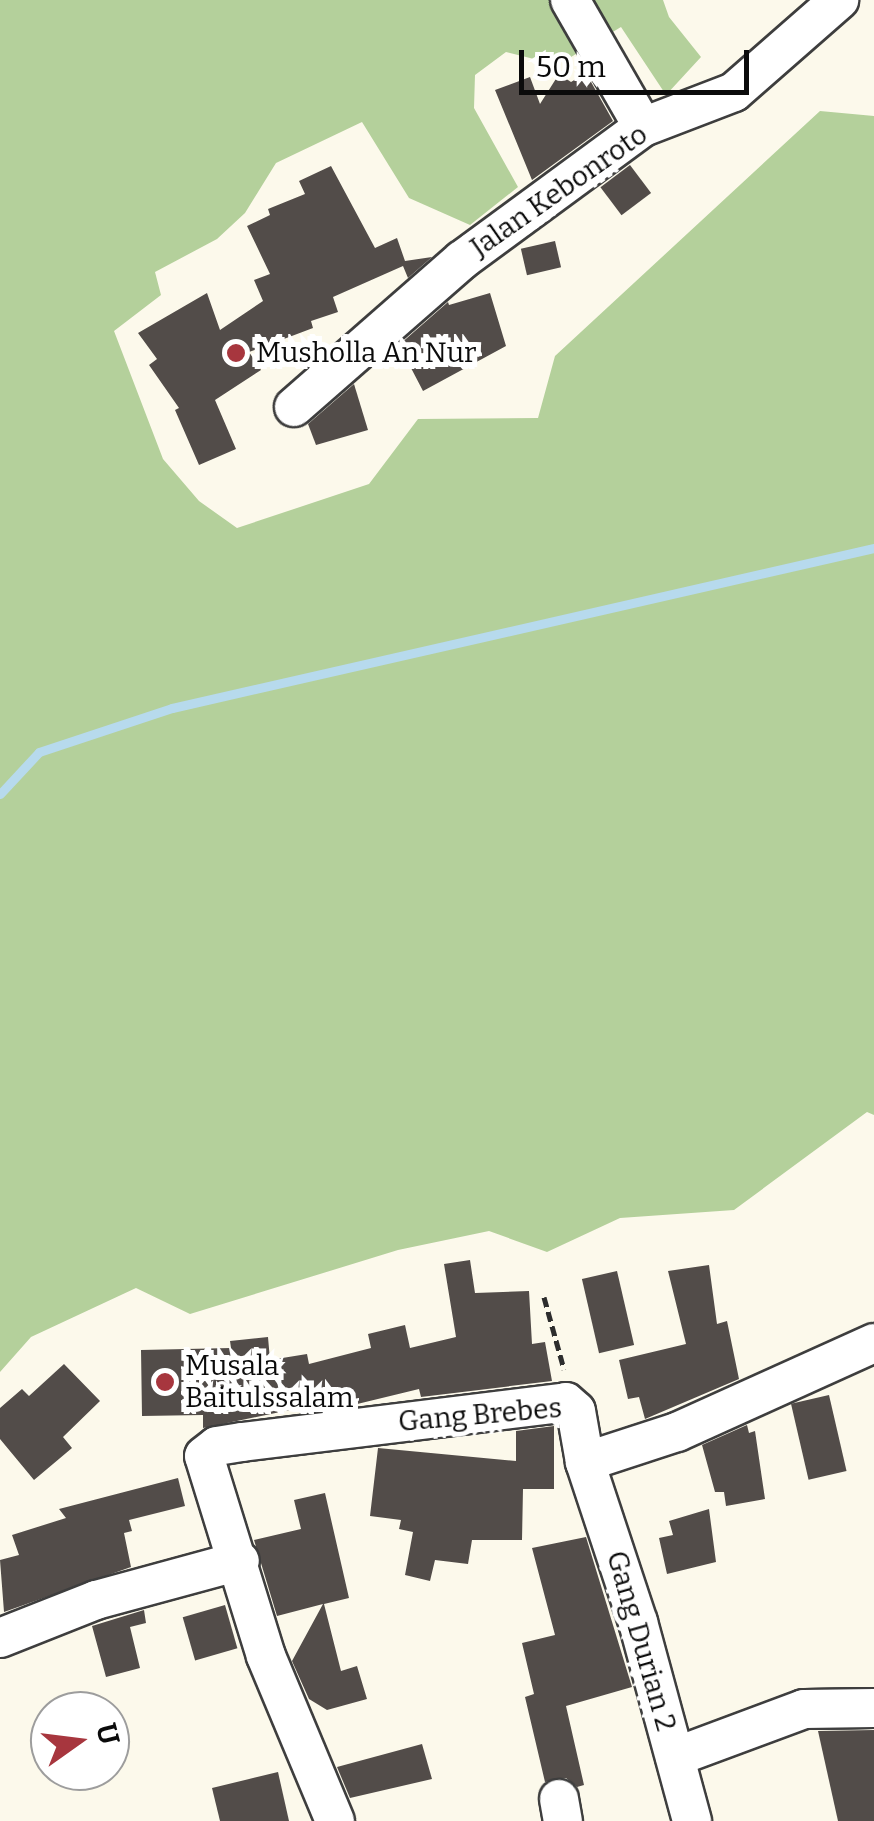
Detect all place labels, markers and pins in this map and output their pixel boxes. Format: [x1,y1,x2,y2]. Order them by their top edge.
place label: Musholla An Nur [256,336,476,370]
marker: Musholla An Nur [225,342,247,364]
place label: Musala Baitulssalam [185,1349,353,1415]
marker: Musala Baitulssalam [154,1371,176,1393]

